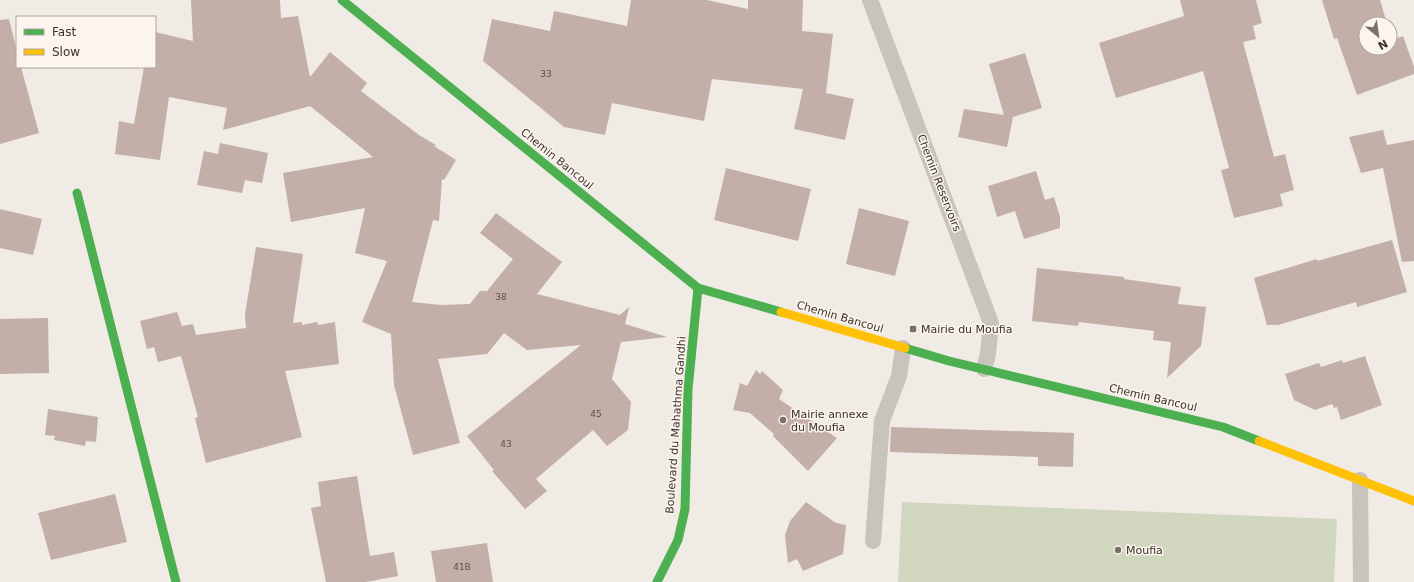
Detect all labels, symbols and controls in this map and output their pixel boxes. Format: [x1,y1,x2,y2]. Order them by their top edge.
legend [16,16,156,68]
north arrow [1358,16,1398,56]
text: Fast [52,25,76,39]
text: N [1375,36,1390,52]
text: Slow [52,45,80,59]
house number: 33 [540,69,552,79]
street label: Chemin Bancoul [518,126,596,192]
street label: Chemin Reservoirs [914,133,964,234]
house number: 38 [495,292,507,302]
street label: Chemin Bancoul [795,298,885,336]
place label: Mairie du Moufia [921,323,1012,336]
marker: Mairie du Moufia [908,324,918,334]
street label: Boulevard du Mahathma Gandhi [663,336,689,514]
street label: Chemin Bancoul [1108,382,1198,414]
place label: Mairie annexe du Moufia [791,408,869,434]
house number: 45 [590,409,602,419]
marker: Mairie annexe du Moufia [778,415,788,425]
house number: 43 [500,439,512,449]
place label: Moufia [1126,544,1163,557]
marker: Moufia [1113,545,1123,555]
house number: 41B [453,562,471,572]

